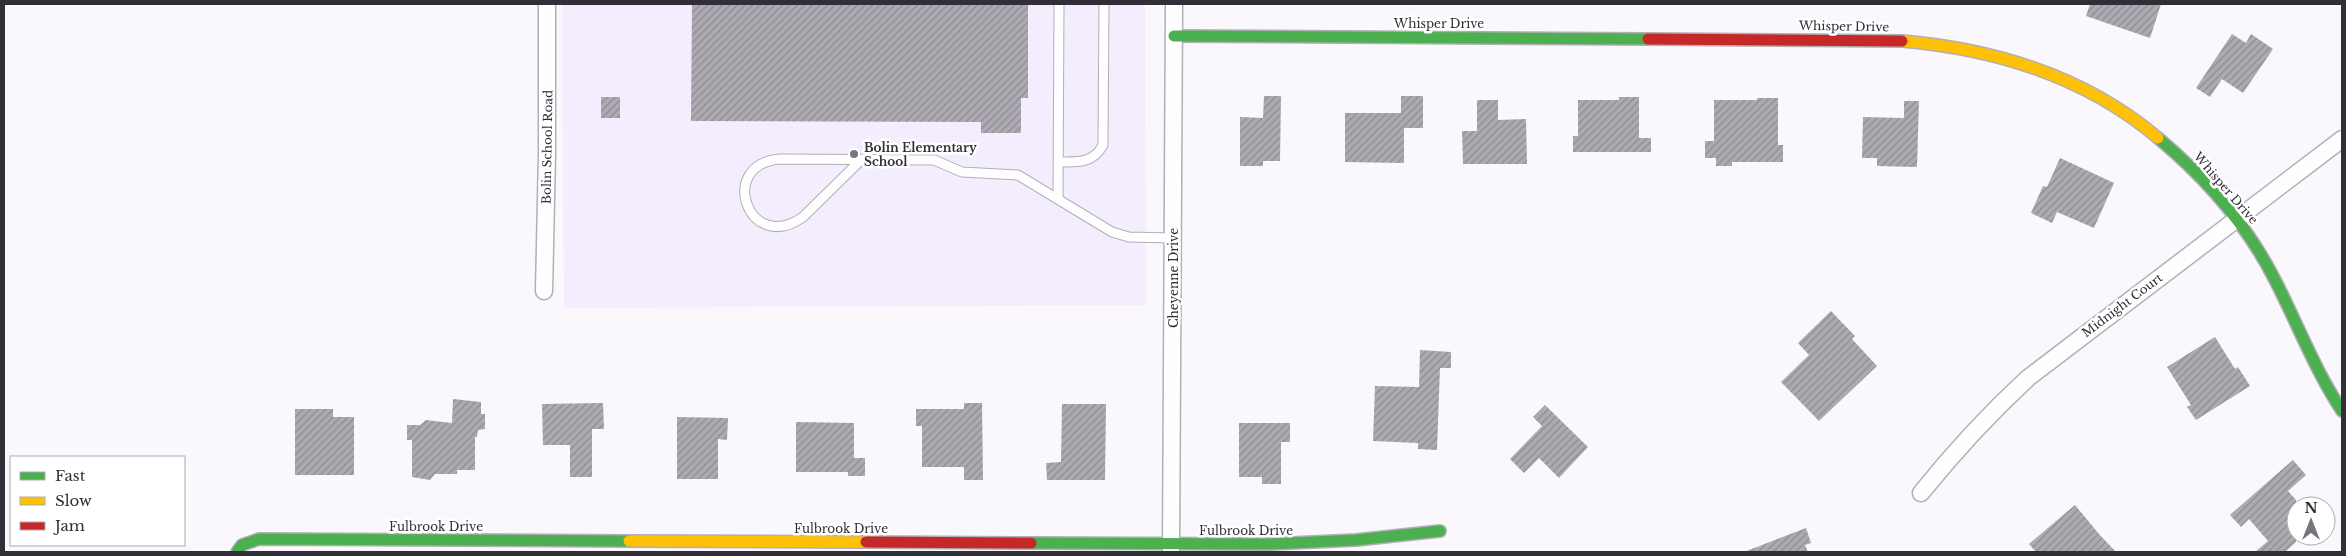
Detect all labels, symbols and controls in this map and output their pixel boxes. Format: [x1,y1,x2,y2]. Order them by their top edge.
street label: Whisper Drive [1393,16,1484,31]
street label: Whisper Drive [1798,18,1889,34]
street label: Bolin School Road [539,90,555,204]
place label: Bolin Elementary School [864,140,977,169]
marker: Bolin Elementary School [848,148,860,160]
street label: Whisper Drive [2190,148,2261,227]
street label: Cheyenne Drive [1166,228,1181,328]
street label: Midnight Court [2079,270,2166,340]
legend [10,456,185,546]
text: Fast [55,466,86,485]
text: Slow [55,491,92,510]
north arrow [2286,496,2336,546]
text: N [2304,499,2318,517]
text: Jam [53,516,85,535]
street label: Fulbrook Drive [389,519,483,534]
street label: Fulbrook Drive [794,521,888,536]
street label: Fulbrook Drive [1199,523,1293,538]

